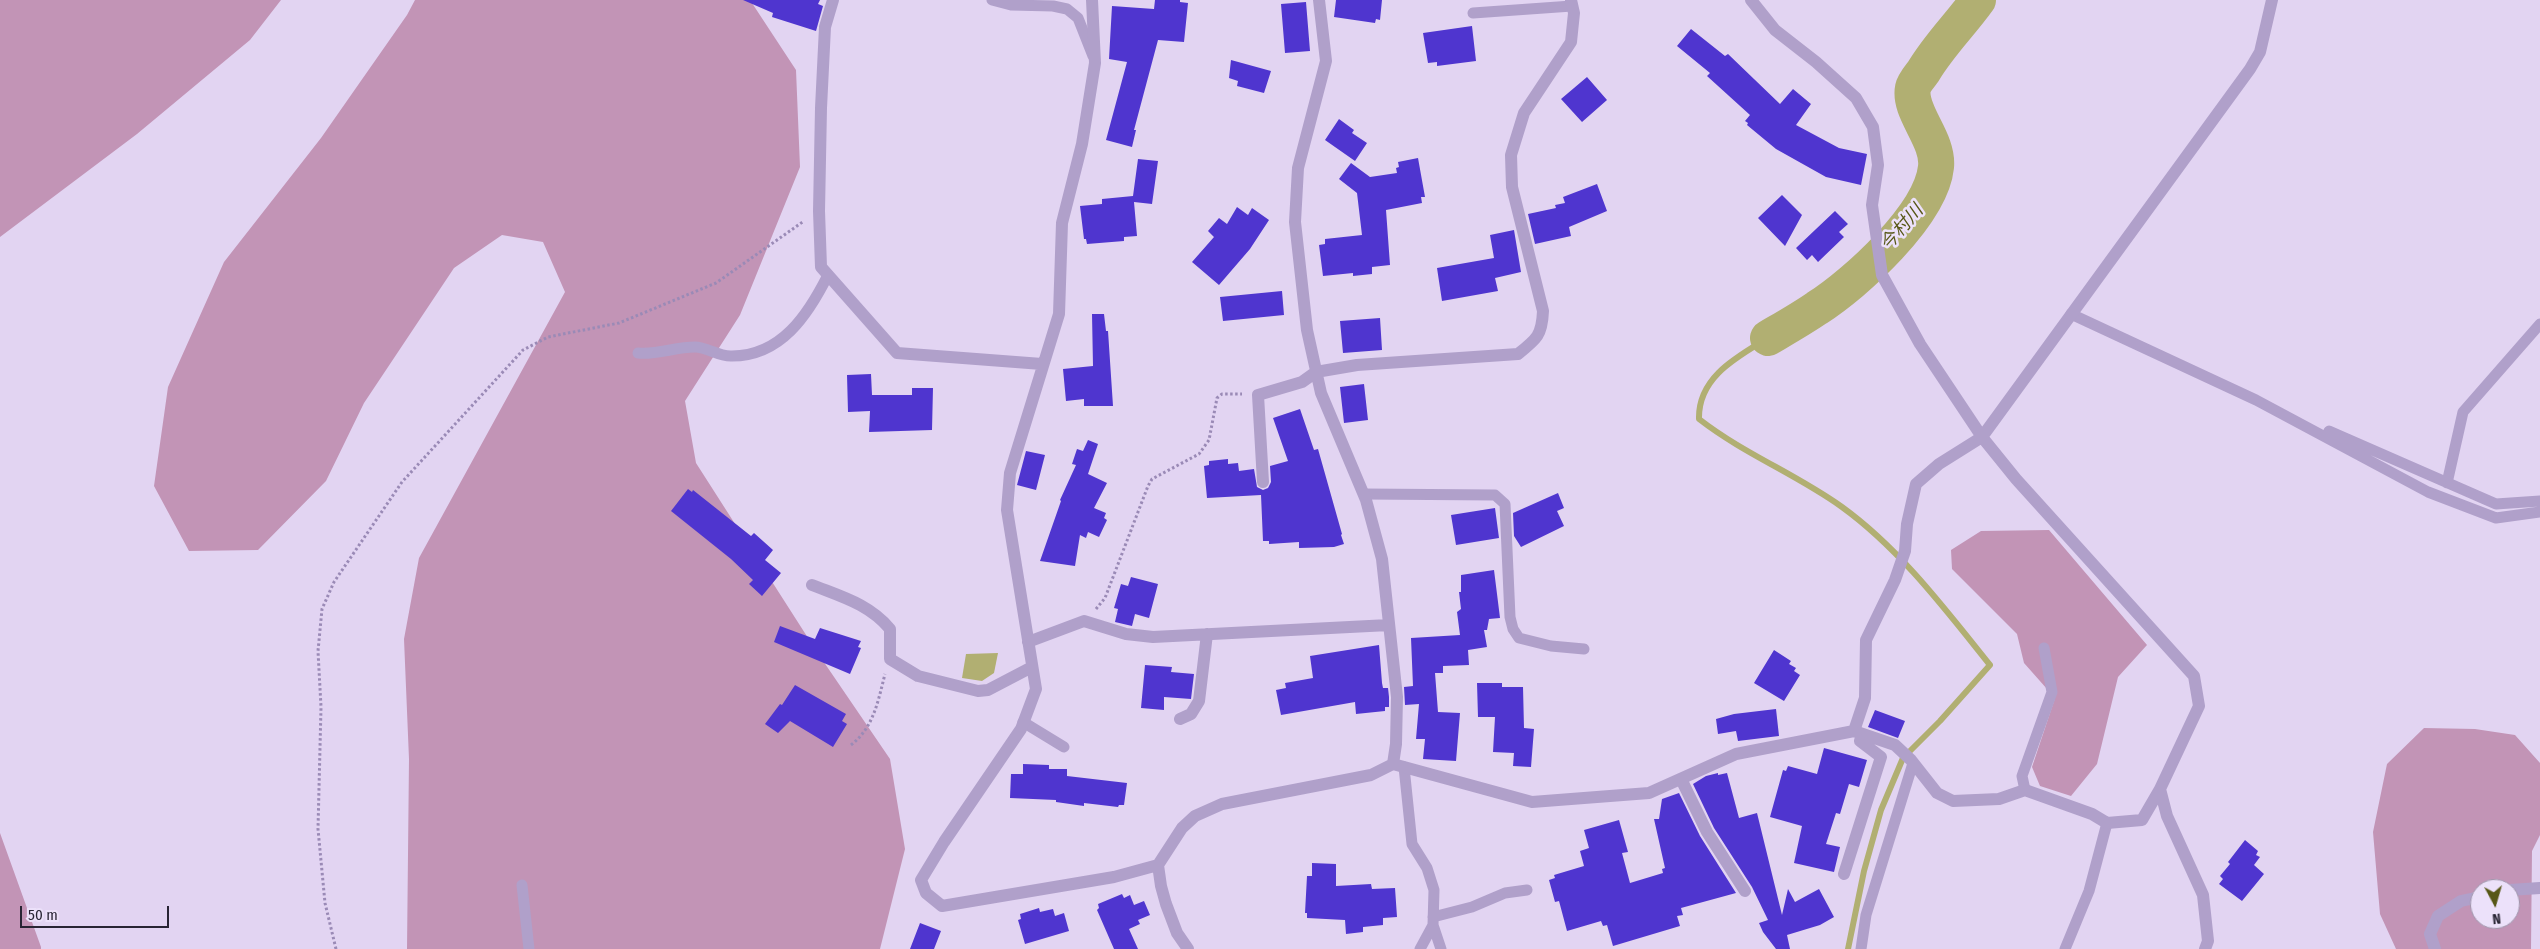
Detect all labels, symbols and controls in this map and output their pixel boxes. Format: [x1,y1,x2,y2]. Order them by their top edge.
water label: 今村川 [1876,201,1928,255]
north arrow [2470,879,2520,929]
scale bar [22,896,171,928]
text: 50 m [28,906,58,924]
text: N [2491,910,2502,927]

